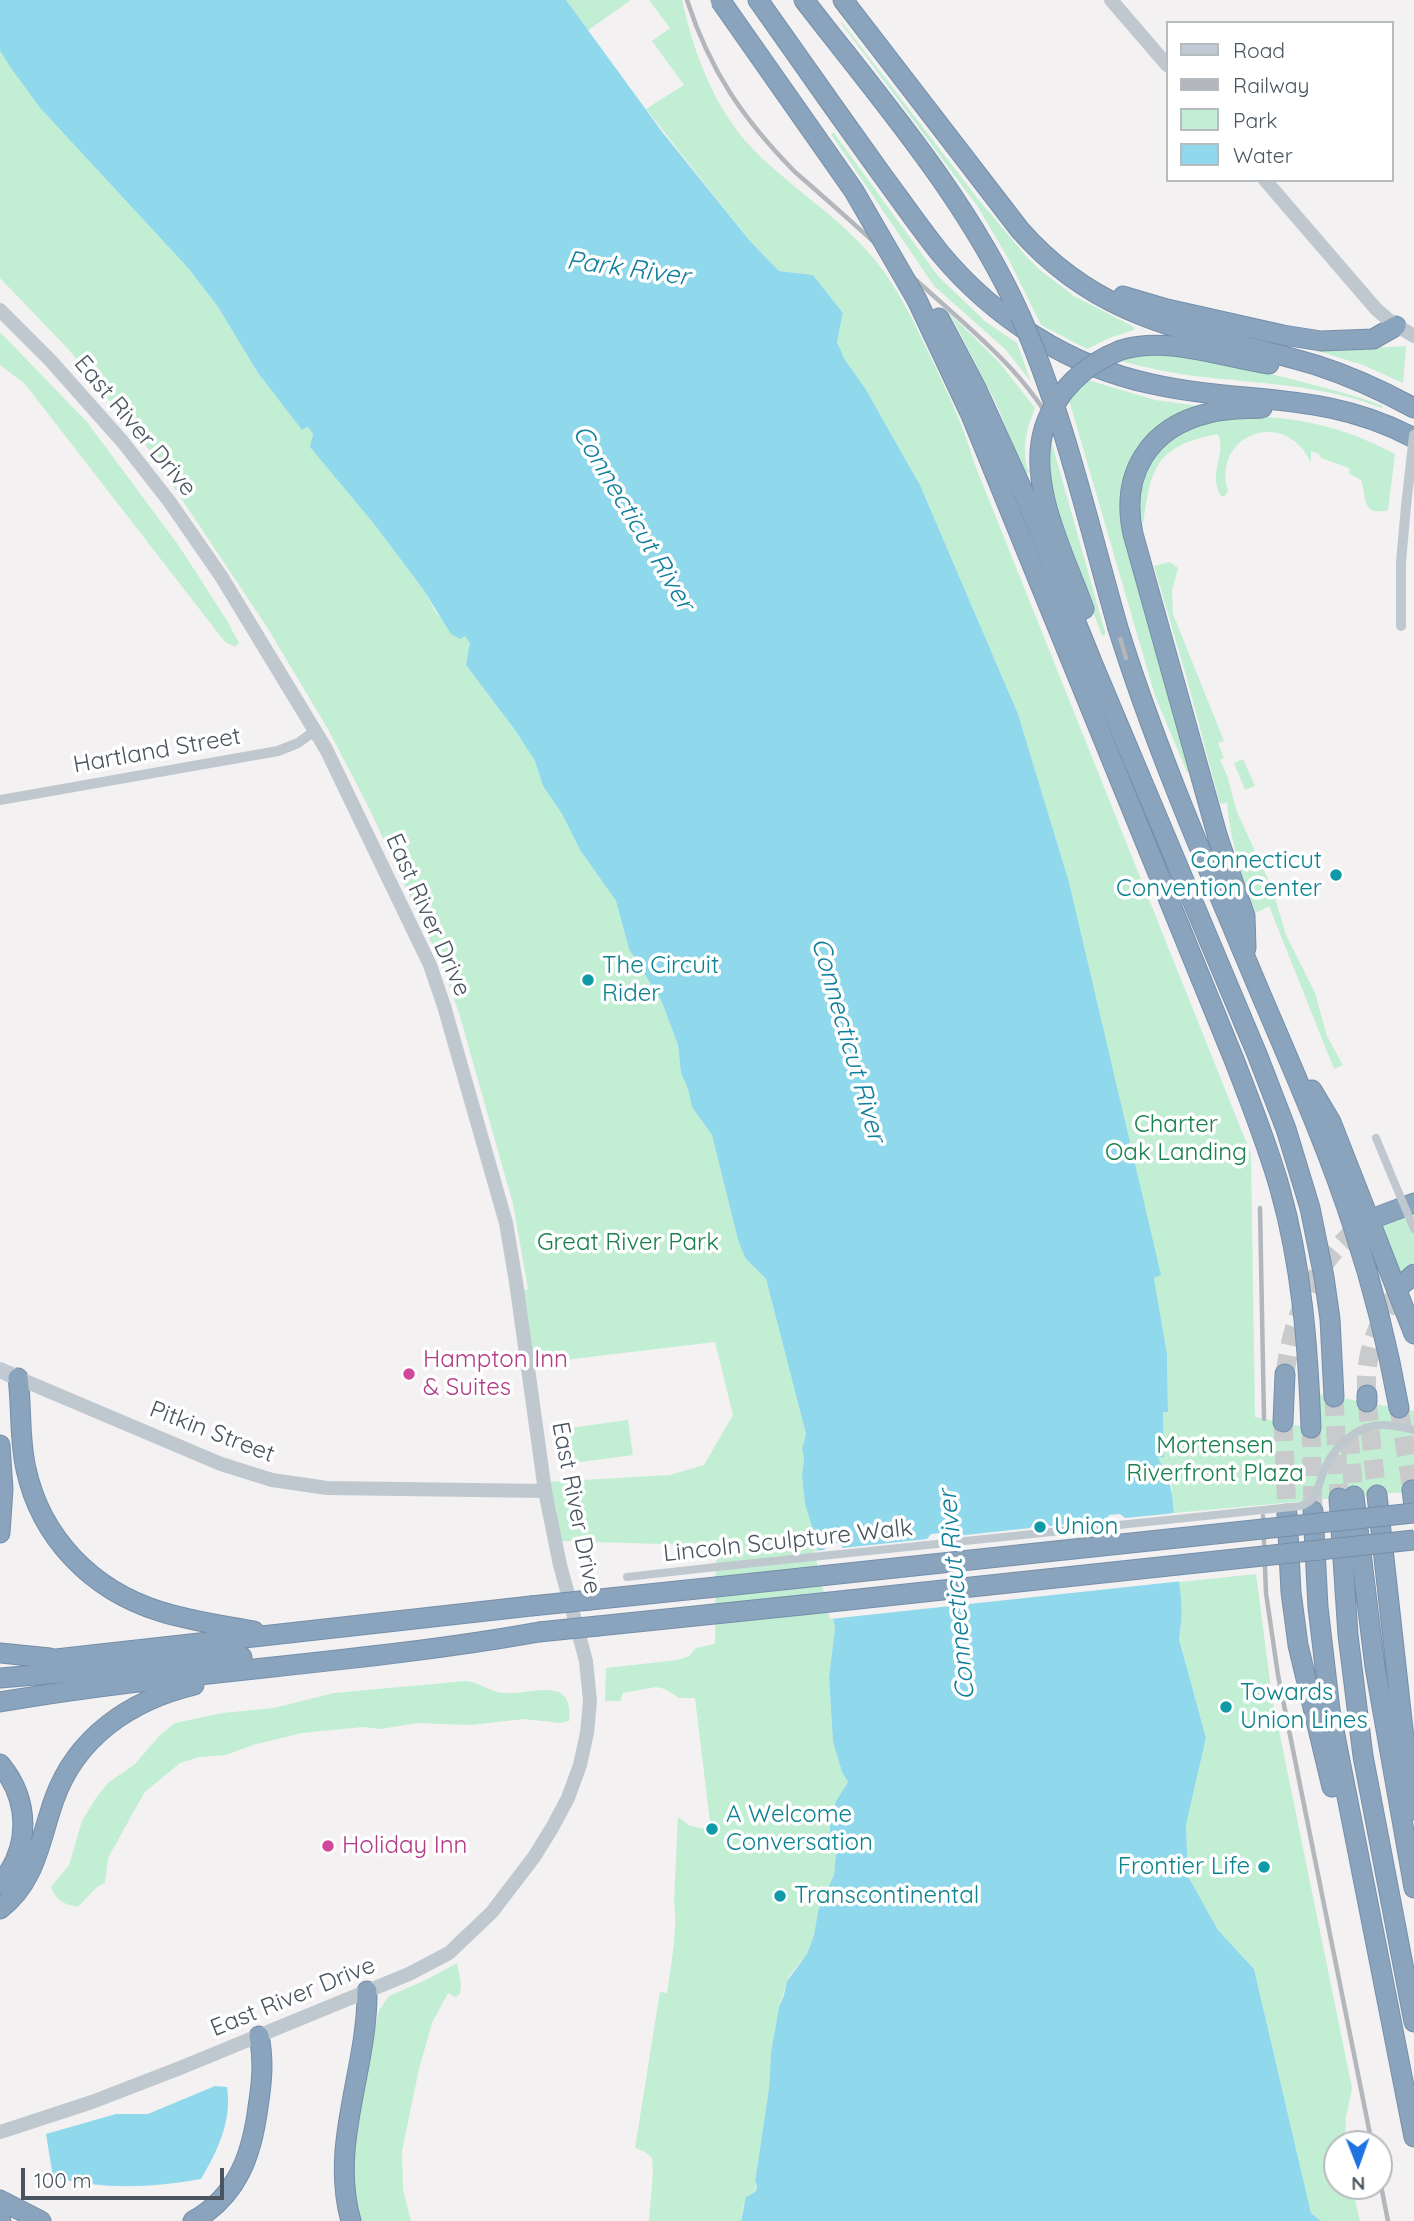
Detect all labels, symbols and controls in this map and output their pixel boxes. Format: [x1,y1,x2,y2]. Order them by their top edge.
legend [1166,21,1393,182]
text: Road [1233,37,1285,63]
text: Railway [1233,72,1309,98]
text: Park [1233,107,1277,133]
text: Water [1233,142,1293,168]
water label: Park River [565,245,691,293]
street label: East River Drive [68,350,202,502]
water label: Connecticut River [565,420,701,616]
street label: Hartland Street [71,722,243,780]
street label: East River Drive [379,829,477,1001]
place label: Connecticut Convention Center [1116,847,1322,903]
marker: Connecticut Convention Center [1328,867,1344,883]
water label: Connecticut River [804,934,892,1146]
place label: The Circuit Rider [602,952,719,1008]
marker: The Circuit Rider [580,972,596,988]
park label: Charter Oak Landing [1105,1111,1247,1167]
park label: Great River Park [537,1229,719,1257]
place label: Hampton Inn & Suites [423,1346,568,1402]
marker: Hampton Inn & Suites [401,1366,417,1382]
street label: Pitkin Street [145,1395,279,1469]
street label: East River Drive [545,1419,607,1597]
park label: Mortensen Riverfront Plaza [1126,1432,1304,1488]
water label: Connecticut River [932,1489,982,1701]
place label: Union [1054,1513,1118,1541]
street label: Lincoln Sculpture Walk [662,1514,914,1568]
marker: Union [1032,1519,1048,1535]
place label: Towards Union Lines [1240,1679,1368,1735]
marker: Towards Union Lines [1218,1699,1234,1715]
place label: A Welcome Conversation [726,1801,873,1857]
marker: A Welcome Conversation [704,1821,720,1837]
place label: Holiday Inn [342,1832,467,1860]
marker: Holiday Inn [320,1838,336,1854]
place label: Frontier Life [1118,1853,1250,1881]
marker: Frontier Life [1256,1859,1272,1875]
place label: Transcontinental [794,1882,979,1910]
marker: Transcontinental [772,1888,788,1904]
street label: East River Drive [206,1951,380,2043]
north arrow [1323,2130,1393,2200]
scale bar [24,2154,228,2198]
text: 100 m [34,2167,92,2193]
text: N [1351,2172,1366,2196]

